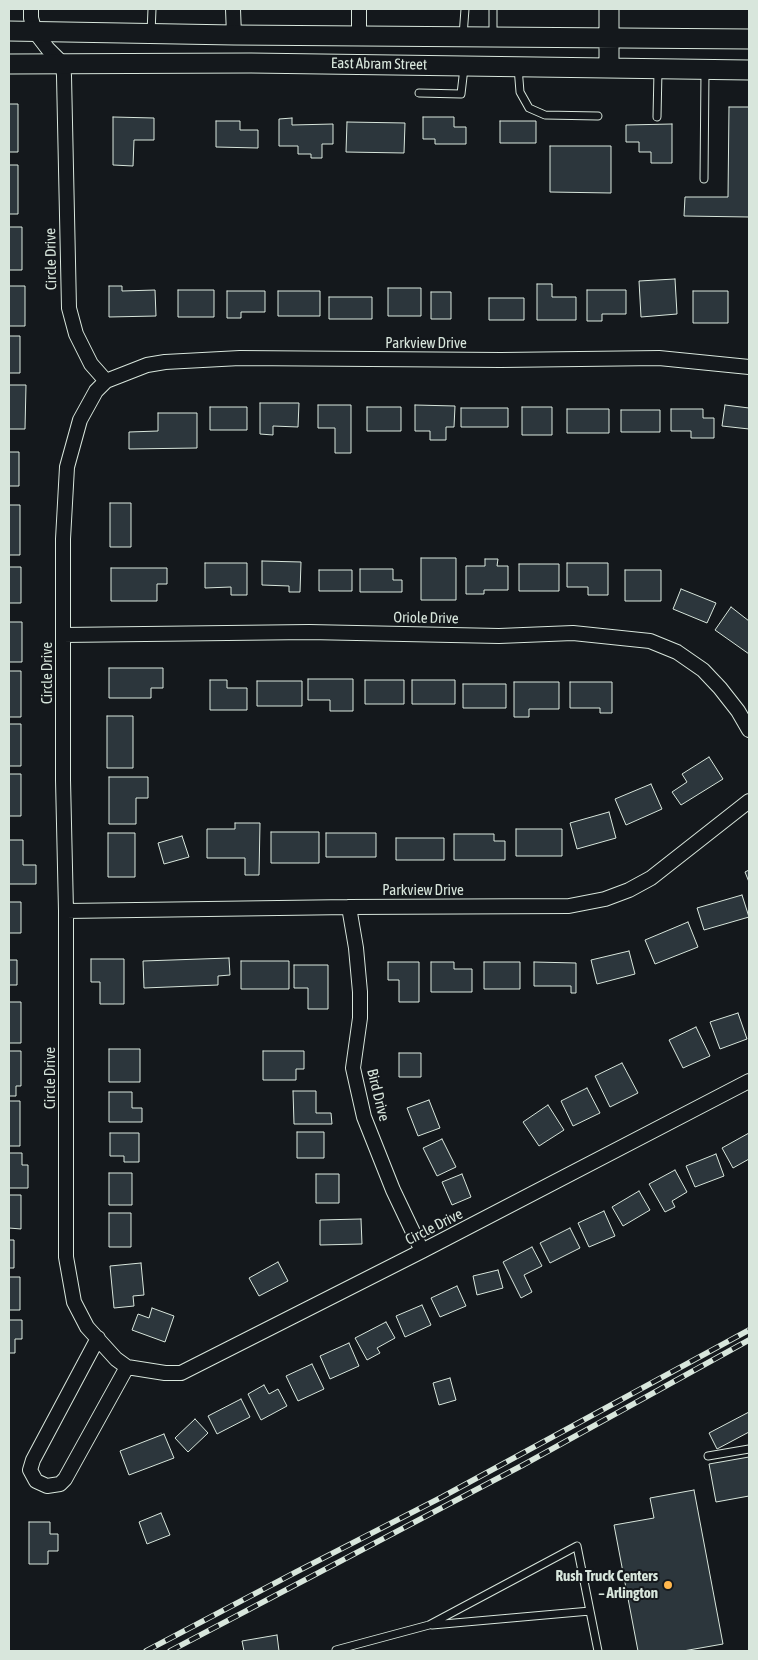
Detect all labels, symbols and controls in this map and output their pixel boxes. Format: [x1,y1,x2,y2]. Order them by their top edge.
street label: East Abram Street [331,54,427,74]
street label: Circle Drive [41,228,61,290]
street label: Parkview Drive [385,334,467,352]
street label: Oriole Drive [393,608,459,628]
street label: Circle Drive [38,642,56,704]
street label: Parkview Drive [382,881,464,899]
street label: Circle Drive [41,1047,59,1109]
street label: Bird Drive [363,1067,393,1123]
street label: Circle Drive [402,1205,466,1249]
place label: Rush Truck Centers – Arlington [556,1567,658,1602]
marker: Rush Truck Centers – Arlington [662,1579,674,1591]

